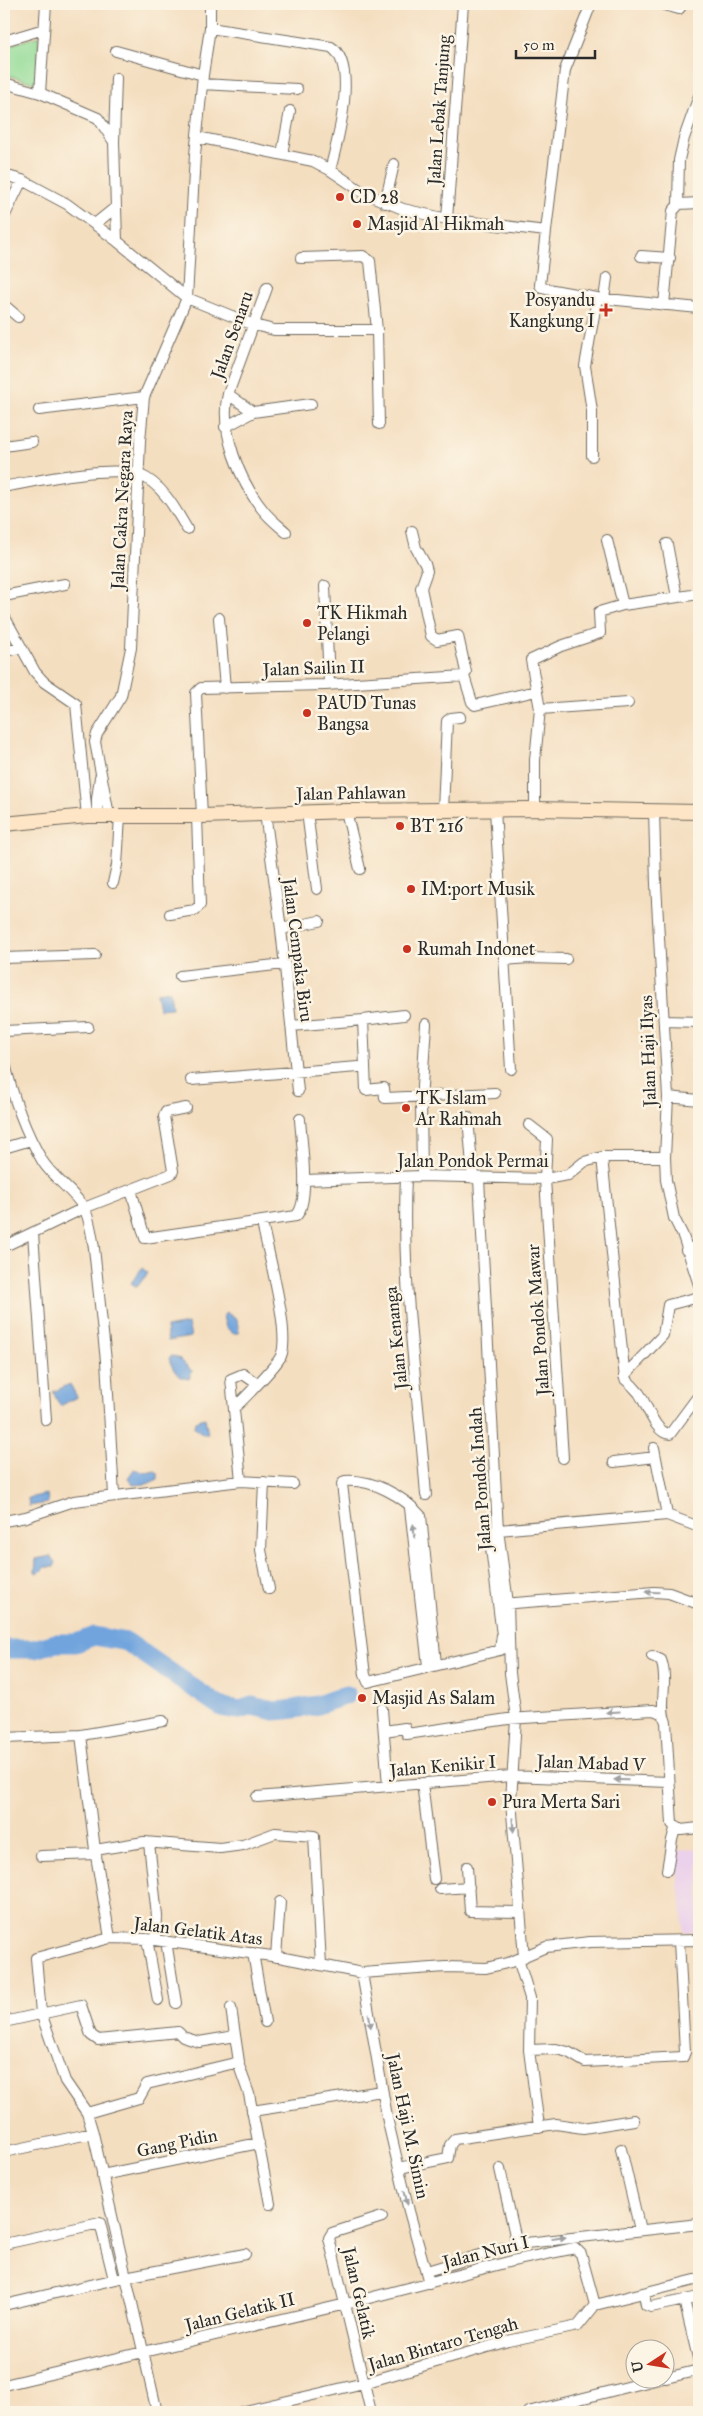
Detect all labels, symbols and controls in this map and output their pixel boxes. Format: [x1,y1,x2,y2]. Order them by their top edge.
scale bar [516,28,594,60]
street label: Jalan Lebak Tanjung [423,34,456,188]
text: 50 m [523,36,555,54]
place label: CD 28 [350,186,399,208]
marker: CD 28 [334,191,346,203]
place label: Masjid Al Hikmah [367,213,504,235]
marker: Masjid Al Hikmah [351,218,363,230]
street label: Jalan Senaru [205,288,259,384]
place label: Posyandu Kangkung I [509,289,595,333]
marker: Posyandu Kangkung I [599,303,613,317]
street label: Jalan Cakra Negara Raya [106,409,139,592]
place label: TK Hikmah Pelangi [317,602,408,646]
marker: TK Hikmah Pelangi [301,617,313,629]
street label: Jalan Sailin II [260,655,366,682]
place label: PAUD Tunas Bangsa [317,692,416,736]
marker: PAUD Tunas Bangsa [301,707,313,719]
street label: Jalan Pahlawan [294,781,406,806]
place label: BT 216 [410,815,464,837]
marker: BT 216 [394,820,406,832]
street label: Jalan Cempaka Biru [277,875,318,1024]
place label: IM:port Musik [421,878,535,900]
marker: IM:port Musik [405,883,417,895]
place label: Rumah Indonet [417,938,536,960]
marker: Rumah Indonet [401,943,413,955]
street label: Jalan Haji Ilyas [635,995,662,1109]
place label: TK Islam Ar Rahmah [415,1087,502,1130]
marker: TK Islam Ar Rahmah [400,1102,412,1114]
street label: Jalan Pondok Permai [395,1150,549,1173]
street label: Jalan Pondok Mawar [522,1243,555,1399]
street label: Jalan Kenanga [380,1285,414,1393]
street label: Jalan Pondok Indah [464,1406,497,1554]
one-way arrow [410,1523,418,1539]
one-way arrow [644,1588,660,1596]
place label: Masjid As Salam [372,1687,495,1709]
marker: Masjid As Salam [356,1692,368,1704]
one-way arrow [605,1709,621,1717]
street label: Jalan Kenikir I [387,1750,498,1783]
street label: Jalan Mabad V [534,1750,647,1777]
one-way arrow [613,1776,629,1784]
place label: Pura Merta Sari [502,1791,620,1813]
marker: Pura Merta Sari [486,1796,498,1808]
one-way arrow [509,1817,517,1833]
street label: Jalan Gelatik Atas [130,1912,264,1951]
one-way arrow [367,2014,375,2030]
street label: Jalan Haji M. Simin [380,2049,434,2201]
street label: Gang Pidin [135,2124,220,2163]
one-way arrow [402,2190,410,2205]
street label: Jalan Nuri I [439,2231,532,2275]
one-way arrow [551,2234,567,2242]
street label: Jalan Gelatik [336,2243,380,2342]
street label: Jalan Gelatik II [181,2288,298,2338]
street label: Jalan Bintaro Tengah [364,2312,521,2377]
north arrow [626,2338,676,2388]
text: U [628,2359,647,2374]

